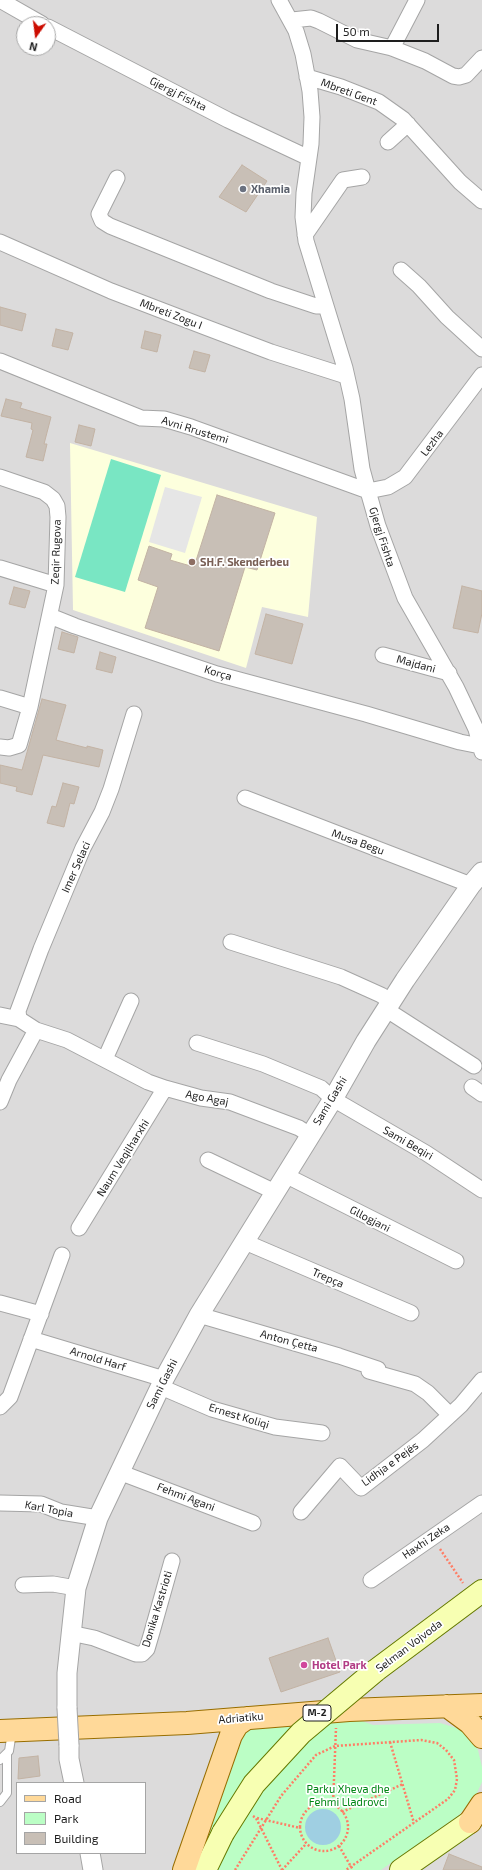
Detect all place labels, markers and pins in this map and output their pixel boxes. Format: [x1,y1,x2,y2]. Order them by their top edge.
place label: Xhamia [251,182,290,196]
marker: Xhamia [238,184,248,194]
place label: SH.F. Skenderbeu [200,555,289,569]
marker: SH.F. Skenderbeu [187,557,197,567]
place label: Hotel Park [312,1658,367,1672]
marker: Hotel Park [299,1660,309,1670]

